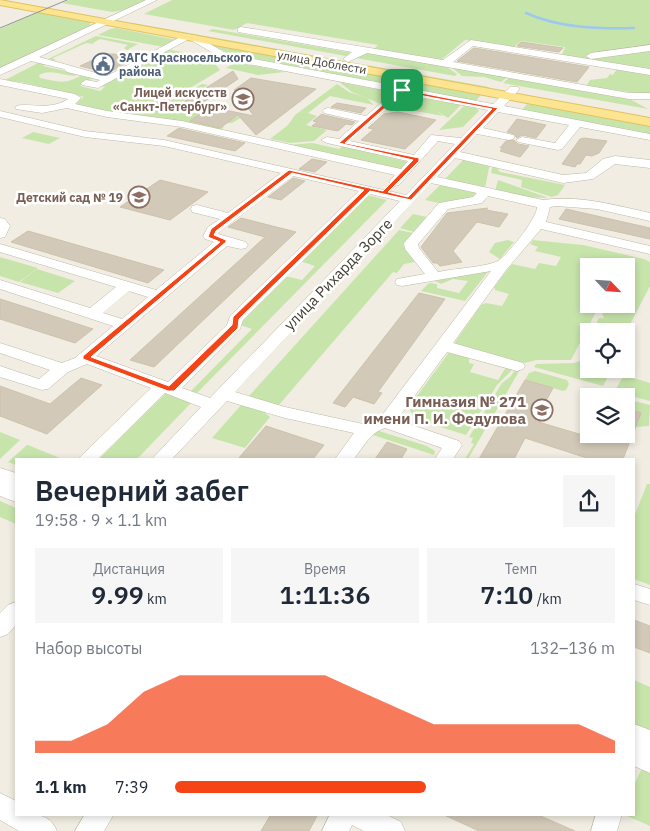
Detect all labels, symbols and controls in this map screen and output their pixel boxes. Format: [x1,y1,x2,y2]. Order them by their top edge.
street label: улица Доблести [276,47,368,77]
place label: ЗАГС Красносельского района [119,50,252,79]
public building icon: ЗАГС Красносельского района [91,52,115,76]
pin [381,69,423,111]
icon: arrive [388,76,416,104]
place label: Лицей искусств «Санкт-Петербург» [113,85,227,114]
school or university icon: Лицей искусств «Санкт-Петербург» [231,87,255,111]
school or university icon: Детский сад № 19 [127,185,151,209]
place label: Детский сад № 19 [16,190,123,205]
street label: улица Рихарда Зорге [280,214,396,334]
north arrow [580,258,635,312]
map controls [580,258,635,443]
button: locate [580,323,635,378]
button: layers [580,388,635,443]
place label: Гимназия № 271 имени П. И. Федулова [364,392,526,428]
school or university icon: Гимназия № 271 имени П. И. Федулова [530,398,554,422]
text: Вечерний забег [35,472,249,509]
button: share [563,475,615,527]
text: 19:58 · 9 × 1.1 km [35,510,167,530]
text: Дистанция [93,560,165,578]
text: Время [304,560,346,578]
text: Темп [505,560,537,578]
text: 9.99 [91,578,144,611]
text: 1:11:36 [280,578,370,611]
text: 7:10 [480,578,533,611]
text: km [144,590,167,608]
text: /km [533,590,562,608]
text: Набор высоты [35,638,142,658]
text: 132–136 m [530,638,615,658]
text: 1.1 km [35,777,86,797]
text: 7:39 [115,777,148,797]

